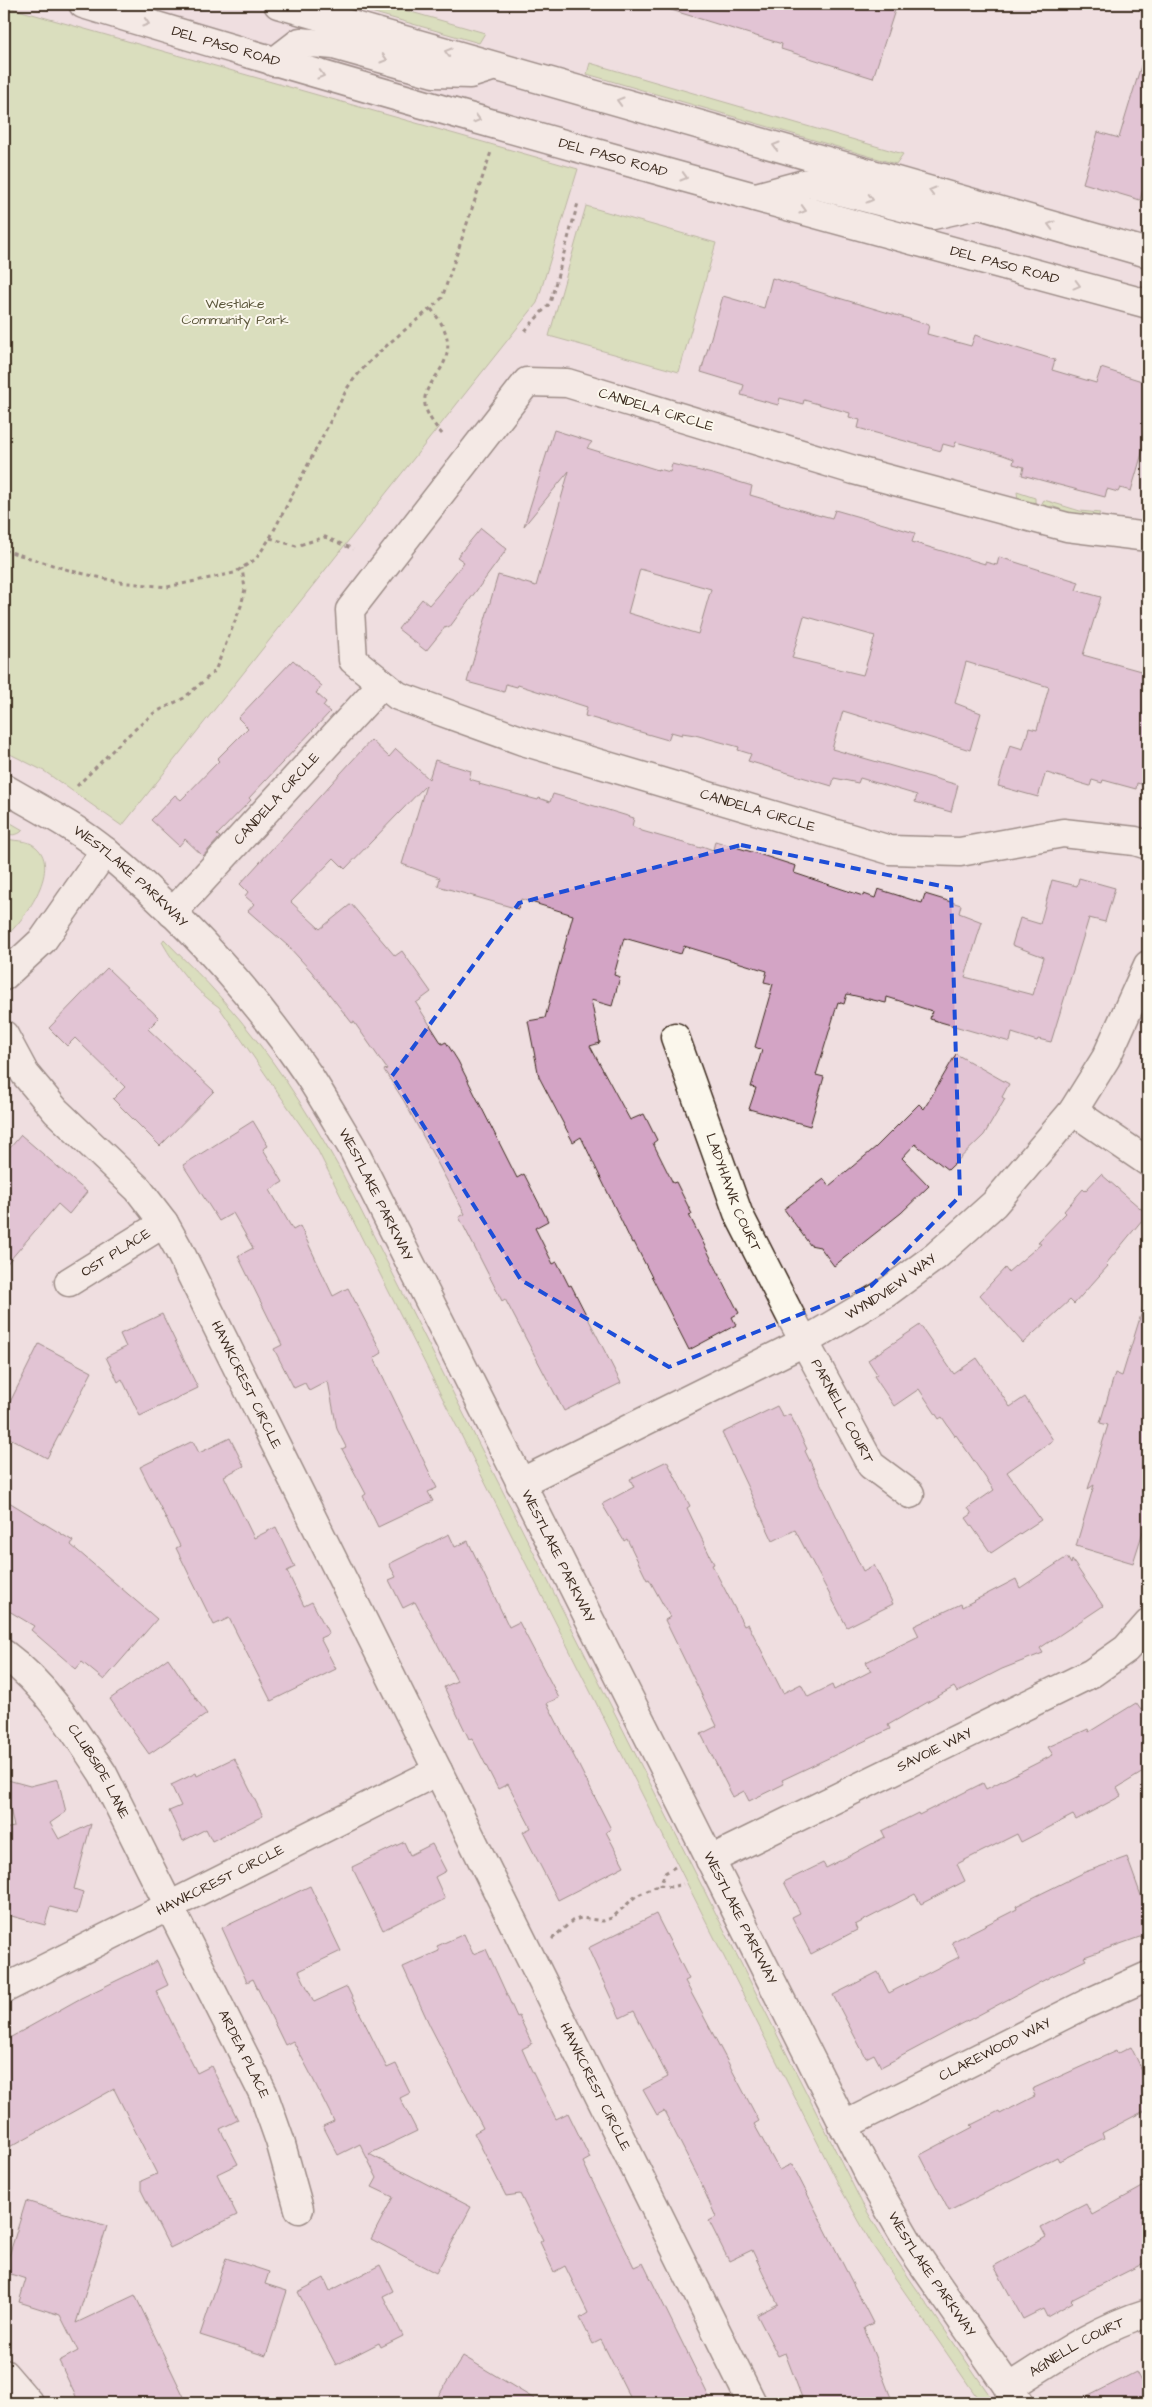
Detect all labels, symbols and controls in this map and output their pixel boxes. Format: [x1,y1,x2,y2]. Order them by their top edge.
one-way arrow [141,17,150,27]
street label: DEL PASO ROAD [169,21,282,72]
one-way arrow [444,48,452,58]
one-way arrow [379,53,388,64]
one-way arrow [316,69,325,80]
one-way arrow [616,97,624,107]
one-way arrow [473,113,481,123]
street label: DEL PASO ROAD [557,133,670,182]
one-way arrow [772,141,780,152]
one-way arrow [680,171,689,182]
one-way arrow [928,186,937,196]
one-way arrow [866,193,875,204]
one-way arrow [798,204,807,215]
one-way arrow [1047,221,1056,231]
street label: DEL PASO ROAD [948,241,1061,290]
one-way arrow [1073,279,1082,290]
park label: Westlake Community Park [181,294,289,330]
street label: CANDELA CIRCLE [596,383,717,437]
street label: CANDELA CIRCLE [229,748,325,849]
street label: CANDELA CIRCLE [698,784,818,837]
street label: WESTLAKE PARKWAY [69,821,192,932]
street label: WESTLAKE PARKWAY [333,1125,418,1265]
street label: LADYHAWK COURT [700,1131,766,1255]
street label: OST PLACE [77,1223,155,1282]
street label: WYNDVIEW WAY [842,1249,941,1325]
street label: HAWKCREST CIRCLE [206,1317,287,1453]
street label: PARNELL COURT [806,1356,879,1467]
street label: WESTLAKE PARKWAY [516,1487,600,1627]
street label: CLUBSIDE LANE [63,1720,134,1823]
street label: SAVOIE WAY [893,1723,976,1777]
street label: HAWKCREST CIRCLE [153,1840,288,1921]
street label: WESTLAKE PARKWAY [698,1848,782,1988]
street label: ARDEA PLACE [213,2007,274,2102]
street label: CLAREWOOD WAY [935,2013,1055,2086]
street label: HAWKCREST CIRCLE [555,2020,635,2155]
street label: WESTLAKE PARKWAY [883,2208,981,2341]
street label: AGNELL COURT [1025,2312,1128,2382]

